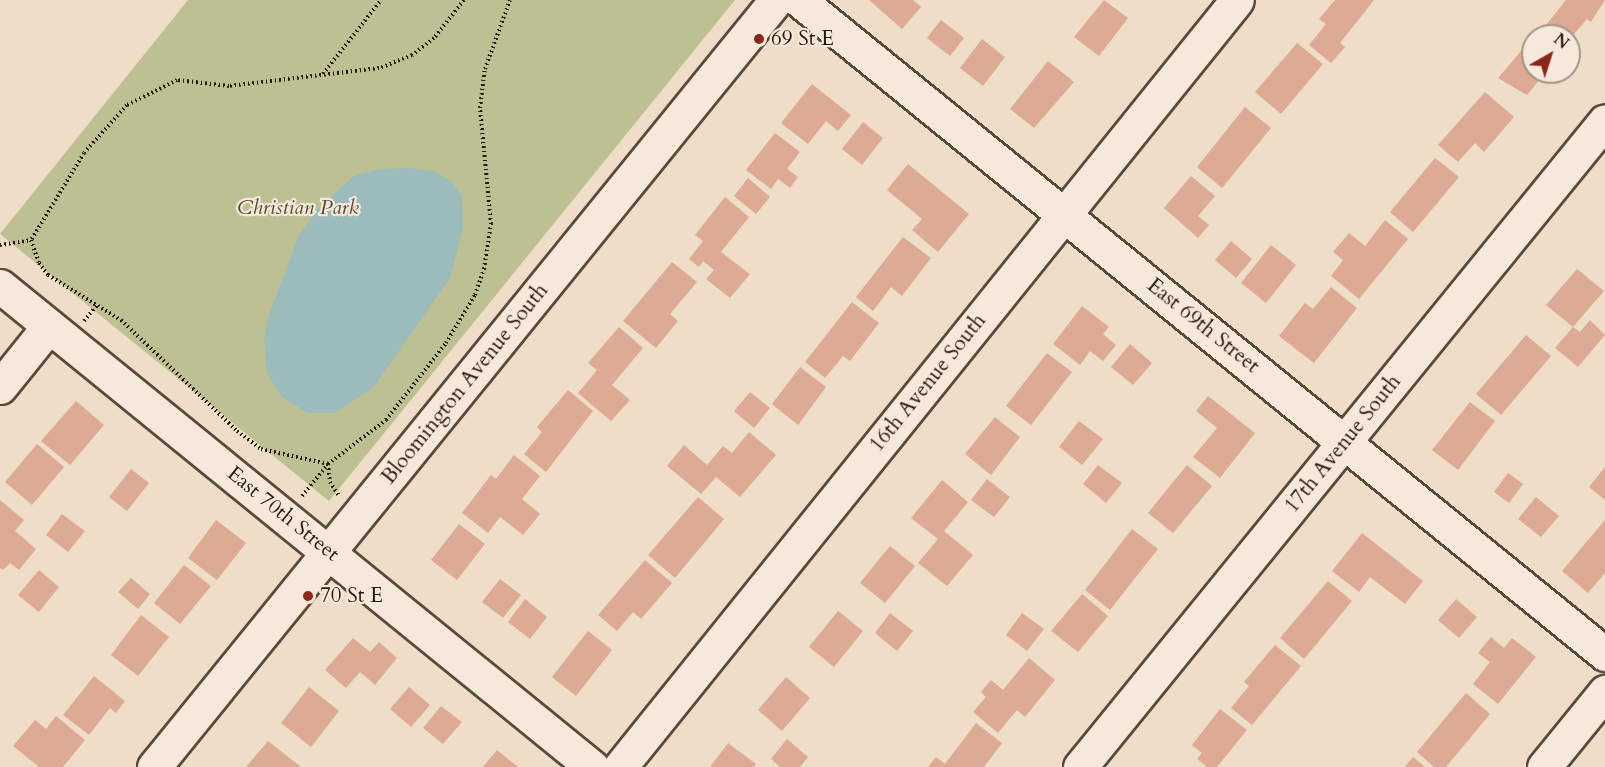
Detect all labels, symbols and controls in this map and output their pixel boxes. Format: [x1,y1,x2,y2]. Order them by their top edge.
north arrow [1521,24,1581,84]
place label: 69 St E [771,26,834,52]
text: N [1549,29,1573,54]
marker: 69 St E [752,32,766,46]
park label: Christian Park [237,195,359,221]
street label: East 69th Street [1142,273,1264,379]
street label: Bloomington Avenue South [376,279,554,489]
street label: 16th Avenue South [865,309,991,457]
street label: 17th Avenue South [1280,370,1406,518]
street label: East 70th Street [222,461,344,567]
place label: 70 St E [320,583,383,609]
marker: 70 St E [301,589,315,603]

